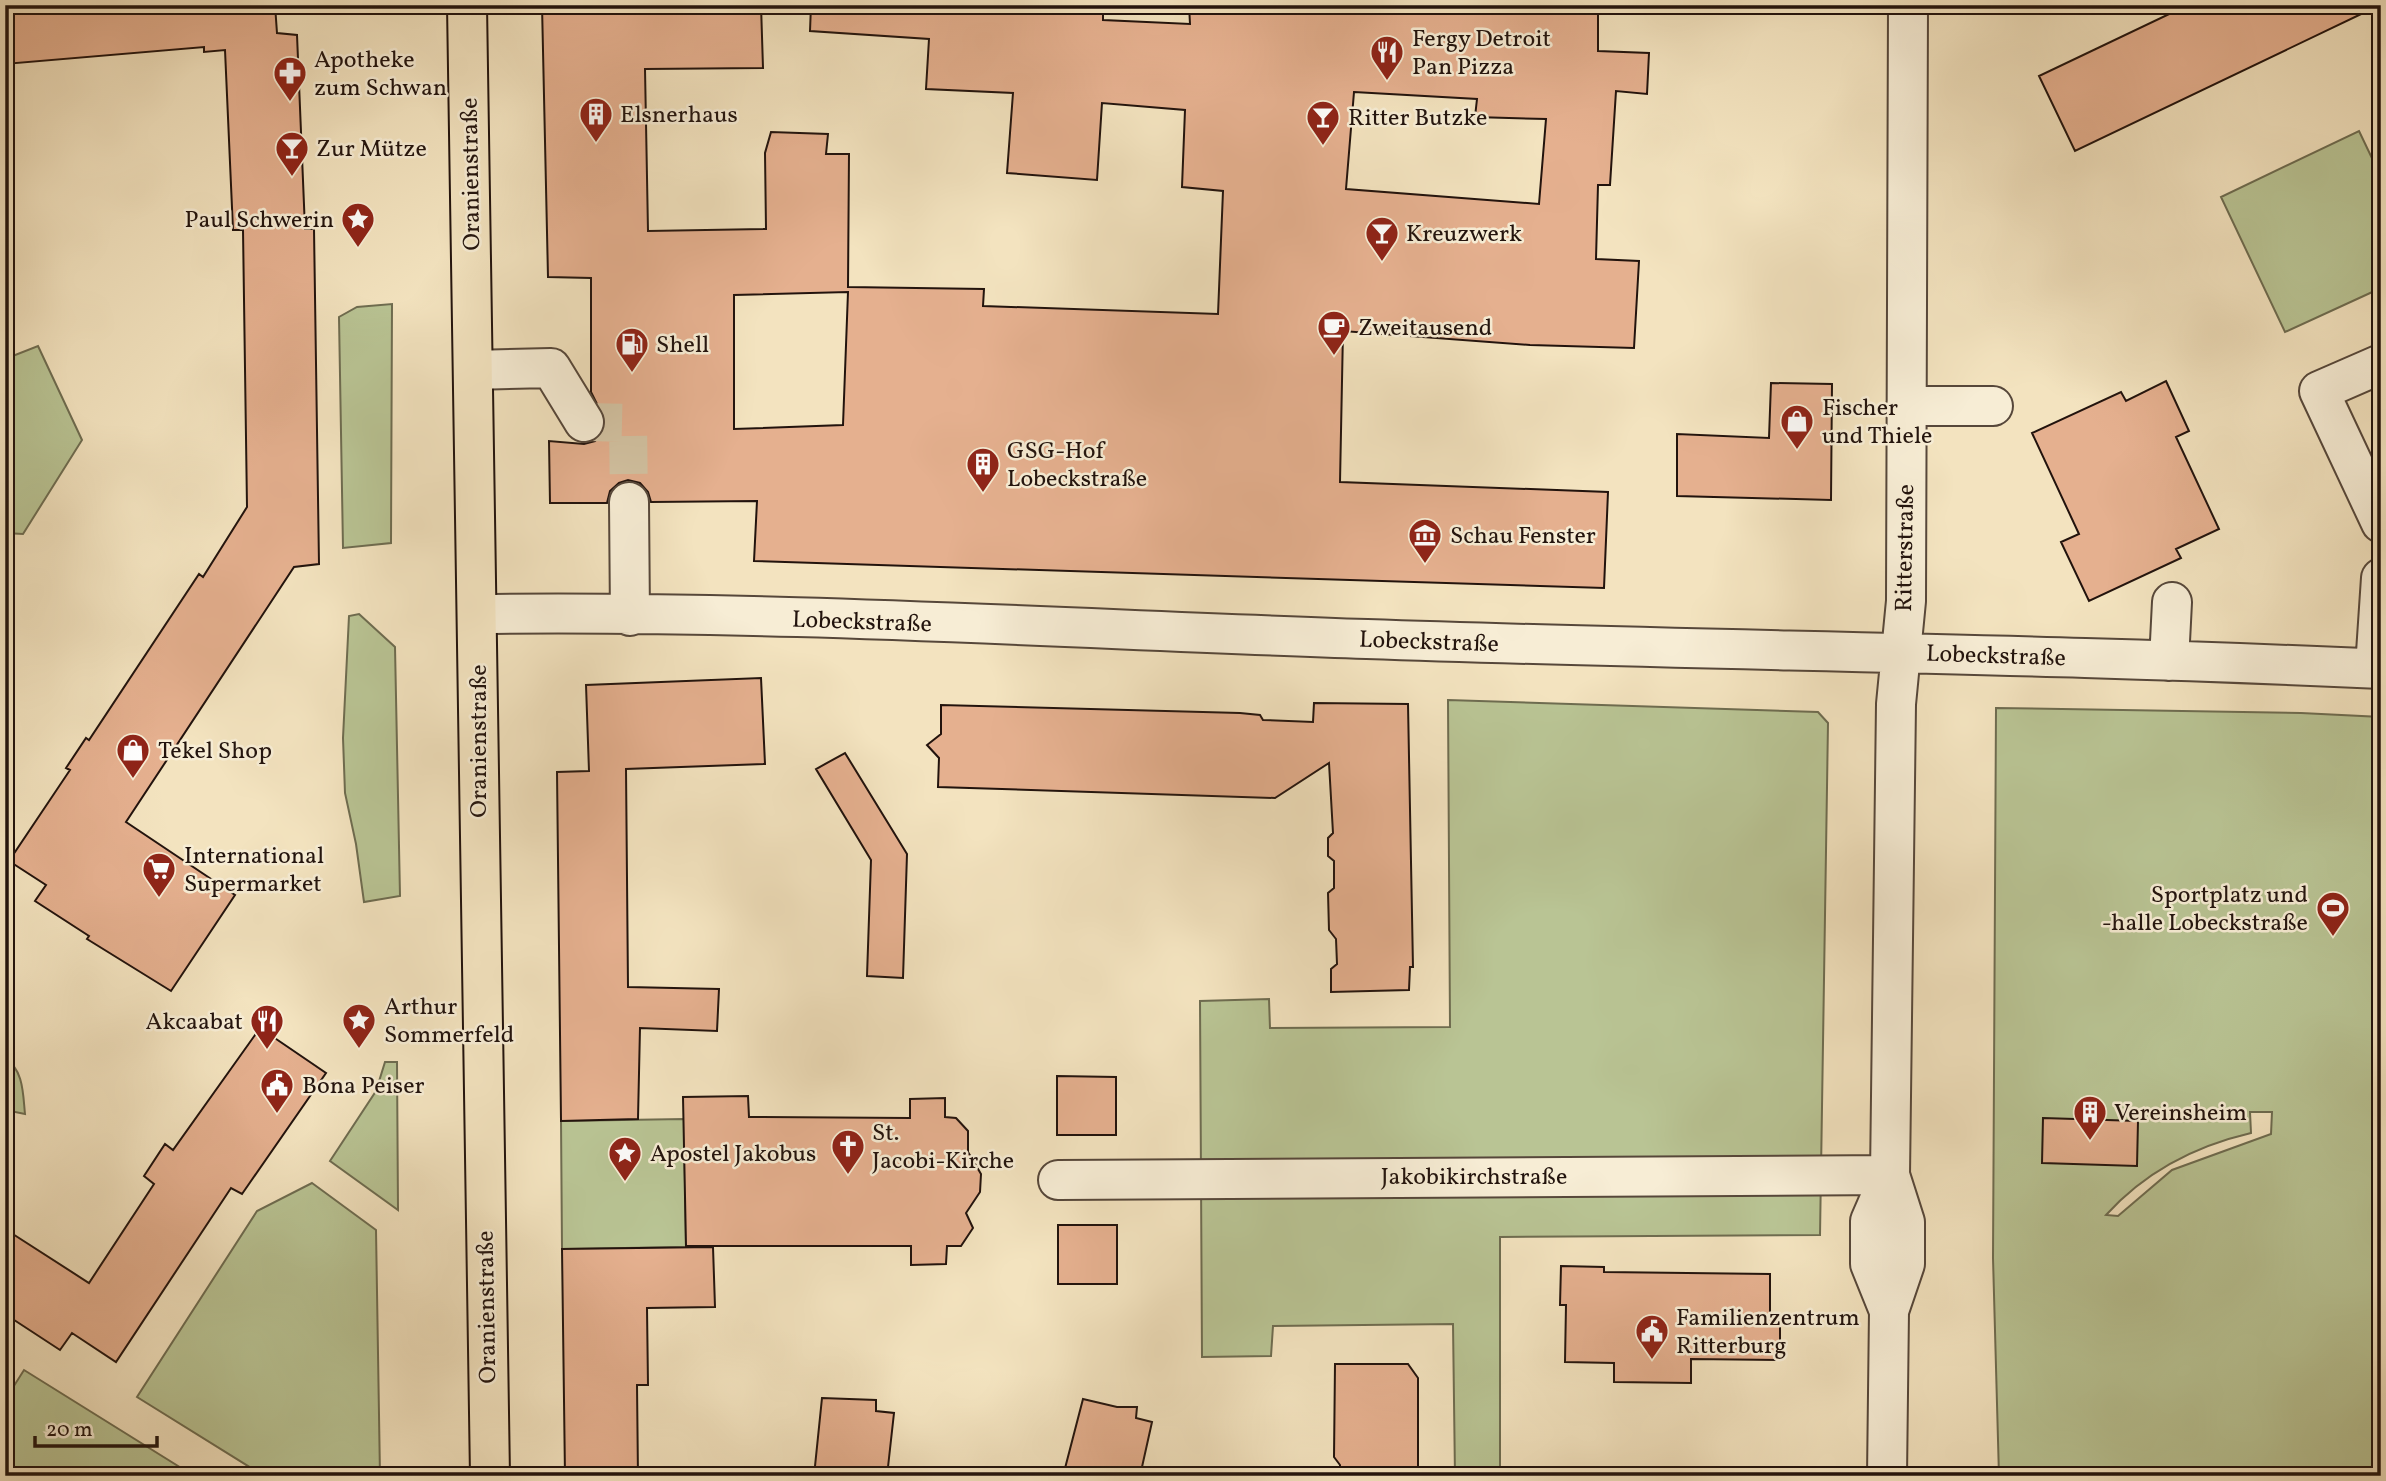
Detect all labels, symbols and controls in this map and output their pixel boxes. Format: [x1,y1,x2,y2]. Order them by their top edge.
place label: Fergy Detroit Pan Pizza [1412,23,1551,85]
restaurant icon: Fergy Detroit Pan Pizza [1368,33,1406,82]
place label: Apotheke zum Schwan [314,44,447,106]
pharmacy icon: Apotheke zum Schwan [271,54,309,103]
building icon: Elsnerhaus [577,95,615,144]
street label: Oranienstraße [454,97,490,251]
bar icon: Ritter Butzke [1304,98,1342,147]
place label: Elsnerhaus [620,99,738,133]
place label: Ritter Butzke [1348,102,1487,136]
bar icon: Zur Mütze [273,129,311,178]
place label: Zur Mütze [316,133,427,167]
place icon: Paul Schwerin [339,200,377,249]
place label: Paul Schwerin [185,204,334,238]
bar icon: Kreuzwerk [1363,214,1401,263]
place label: Kreuzwerk [1406,218,1522,252]
cafe icon: Zweitausend [1315,308,1353,357]
place label: Zweitausend [1358,312,1492,346]
fuel station icon: Shell [613,325,651,374]
place label: Shell [656,329,709,363]
place label: Fischer und Thiele [1822,392,1933,454]
shop icon: Fischer und Thiele [1778,402,1816,451]
place label: GSG-Hof Lobeckstraße [1007,435,1147,497]
building icon: GSG-Hof Lobeckstraße [964,445,1002,494]
street label: Ritterstraße [1888,484,1924,612]
museum icon: Schau Fenster [1406,516,1444,565]
place label: Schau Fenster [1450,520,1596,554]
street label: Lobeckstraße [791,604,933,642]
street label: Lobeckstraße [1358,624,1500,662]
street label: Lobeckstraße [1925,638,2067,676]
street label: Oranienstraße [463,664,497,818]
shop icon: Tekel Shop [114,731,152,780]
place label: Tekel Shop [158,735,272,769]
place label: International Supermarket [184,840,324,902]
supermarket icon: International Supermarket [140,850,178,899]
place label: Sportplatz und -halle Lobeckstraße [2102,879,2308,941]
sports icon: Sportplatz und -halle Lobeckstraße [2314,889,2352,938]
place label: Arthur Sommerfeld [384,991,514,1053]
place icon: Arthur Sommerfeld [340,1001,378,1050]
restaurant icon: Akcaabat [248,1002,286,1051]
place label: Akcaabat [146,1006,243,1040]
public building icon: Bona Peiser [258,1066,296,1115]
place label: Bona Peiser [302,1070,425,1104]
building icon: Vereinsheim [2071,1093,2109,1142]
place label: Vereinsheim [2114,1097,2247,1131]
place label: St. Jacobi-Kirche [872,1117,1014,1179]
church icon: St. Jacobi-Kirche [829,1127,867,1176]
place icon: Apostel Jakobus [606,1134,644,1183]
place label: Apostel Jakobus [650,1138,816,1172]
street label: Jakobikirchstraße [1381,1161,1567,1195]
street label: Oranienstraße [470,1230,506,1384]
place label: Familienzentrum Ritterburg [1676,1302,1860,1364]
public building icon: Familienzentrum Ritterburg [1633,1312,1671,1361]
scale bar [35,1404,158,1448]
text: 20 m [46,1416,92,1445]

